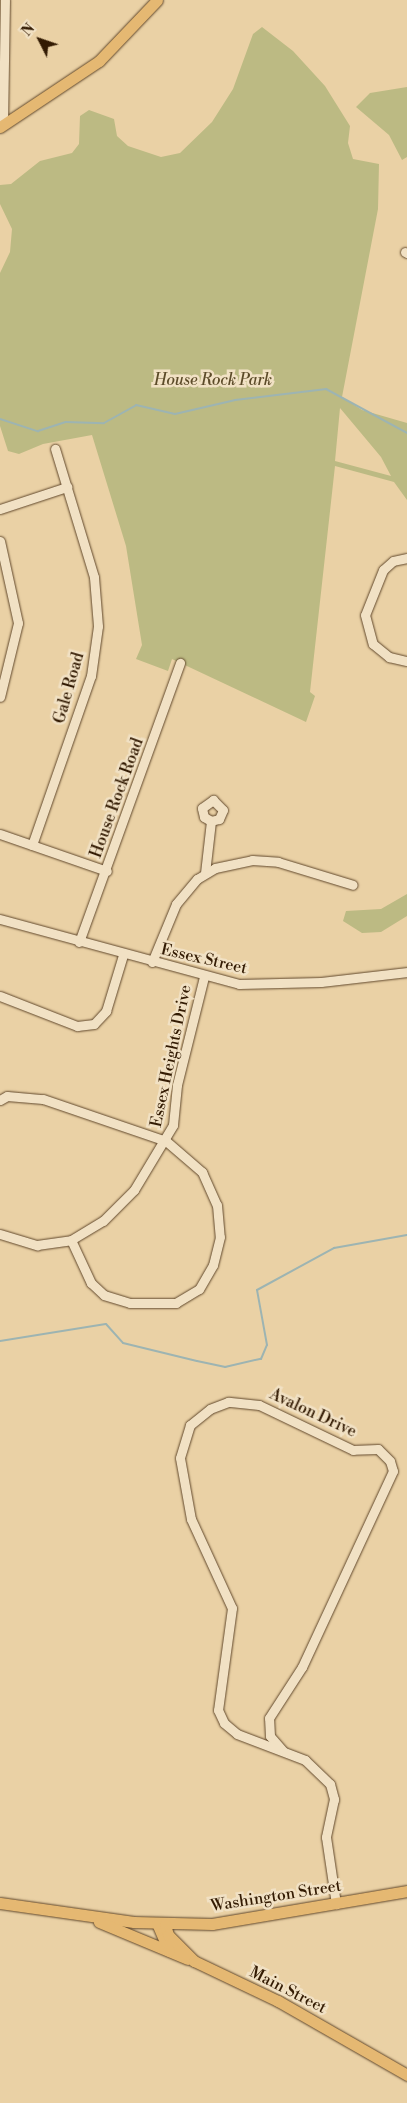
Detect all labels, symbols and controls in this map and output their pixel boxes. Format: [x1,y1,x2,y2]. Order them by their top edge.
north arrow [15,15,65,65]
text: N [18,20,39,40]
park label: House Rock Park [154,370,272,390]
street label: Gale Road [50,650,88,726]
street label: House Rock Road [86,735,148,861]
street label: Essex Street [159,940,249,978]
street label: Essex Heights Drive [147,983,195,1129]
street label: Avalon Drive [267,1385,359,1441]
street label: Washington Street [209,1876,343,1916]
street label: Main Street [246,1962,330,2018]

